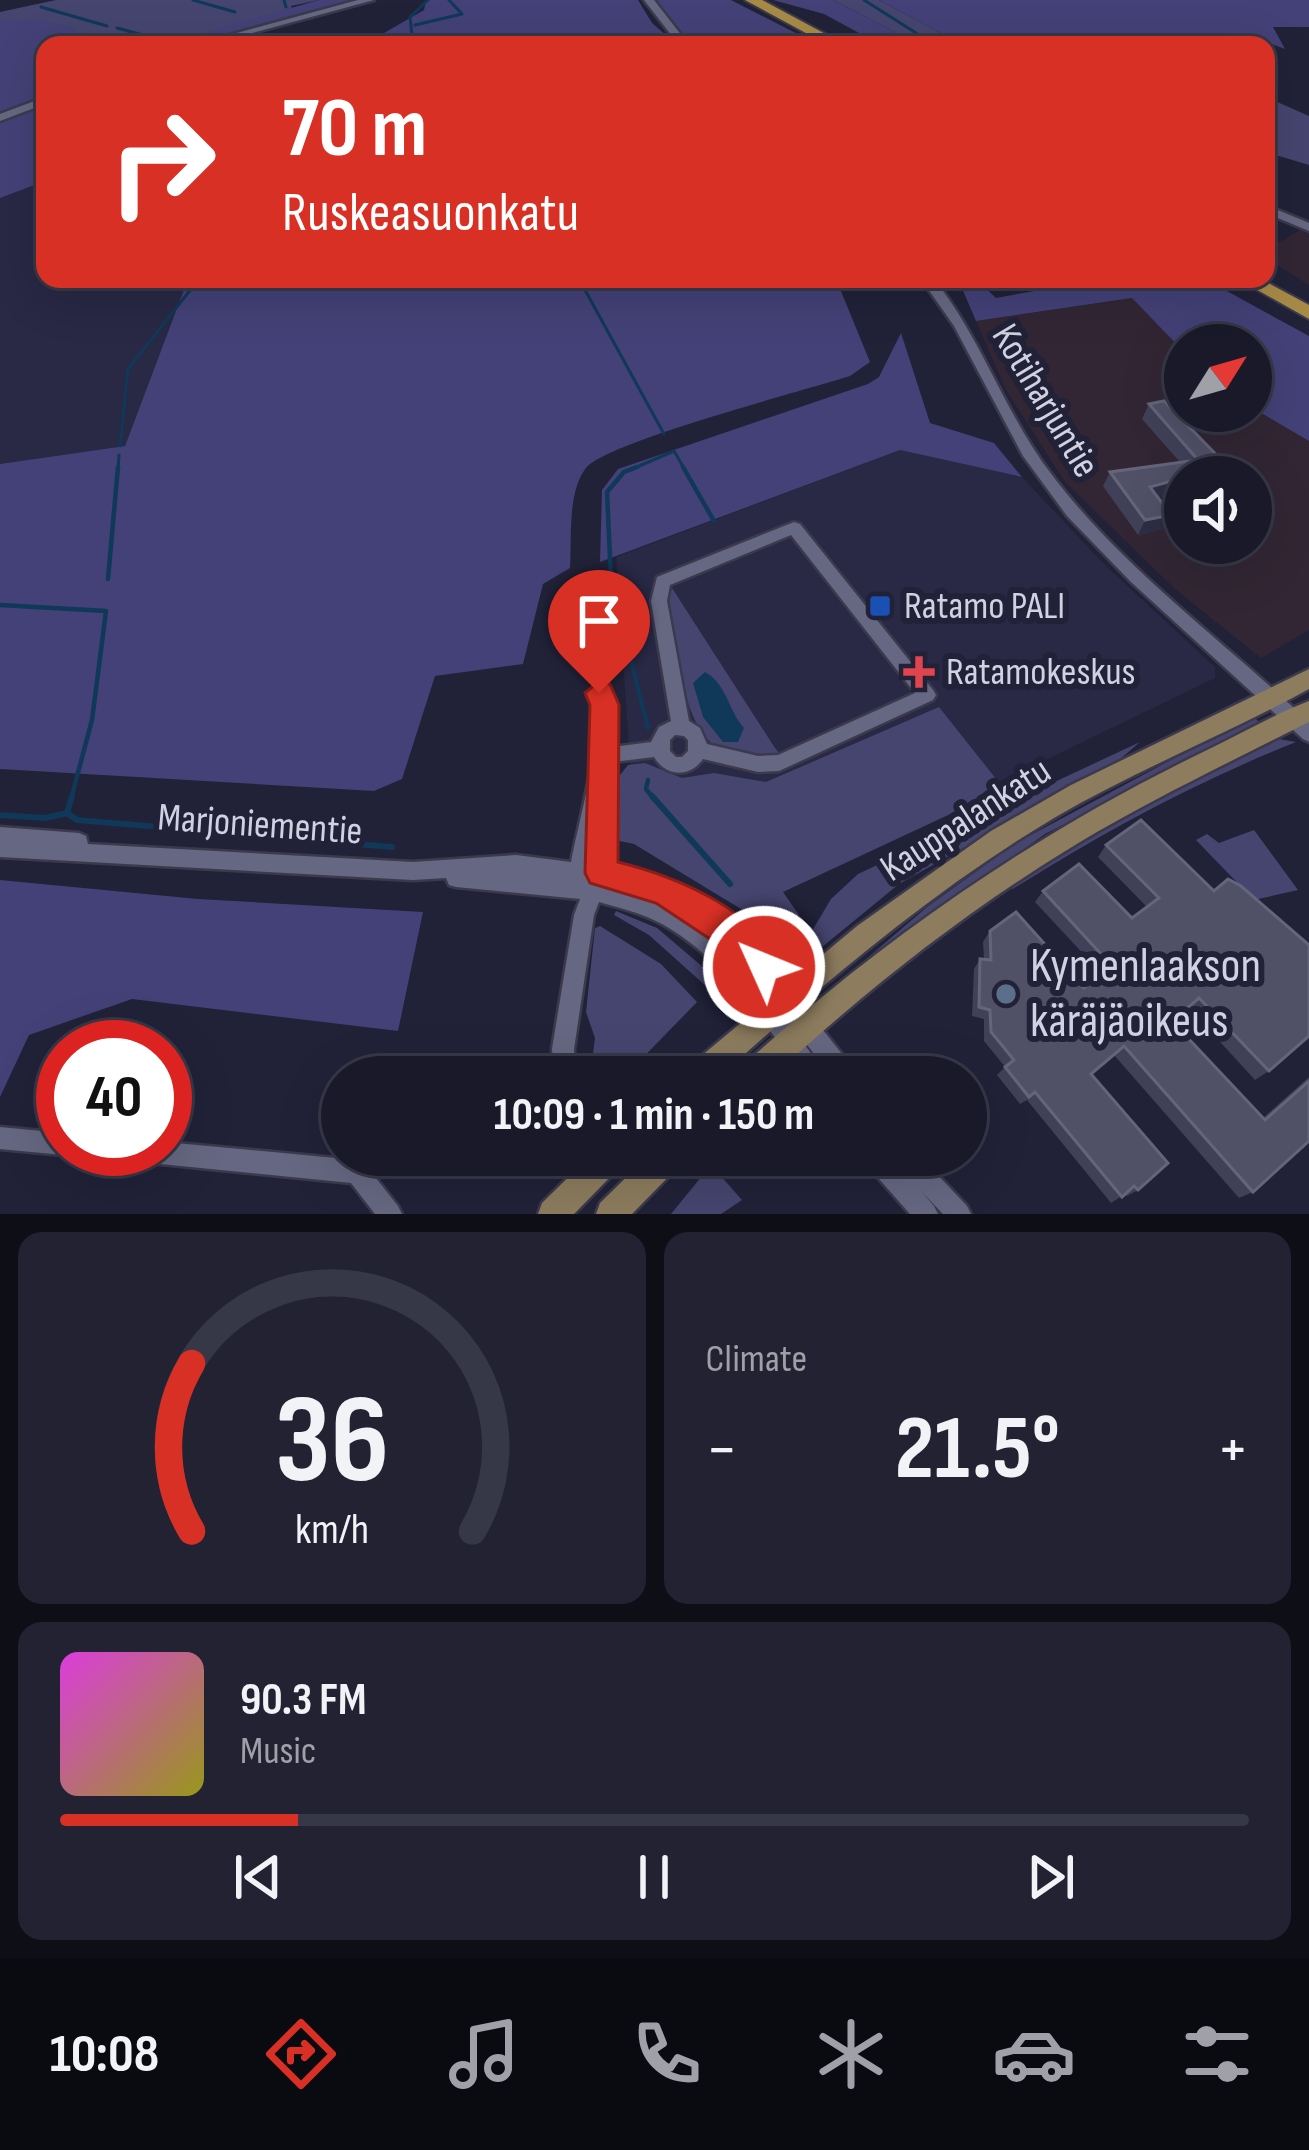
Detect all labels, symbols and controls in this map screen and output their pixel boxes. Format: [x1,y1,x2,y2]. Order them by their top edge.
text: 70 m [282,79,427,180]
icon: right [84,84,240,240]
text: Ruskeasuonkatu [282,181,579,246]
street label: Kotiharjuntie [981,316,1109,486]
north arrow [1164,324,1272,432]
map controls [1164,324,1272,564]
button: sound [1164,456,1272,564]
pin [548,570,650,693]
place label: Ratamo PALI [904,583,1065,630]
icon: arrive [566,588,632,654]
marker: Ratamo PALI [867,593,893,619]
place label: Ratamokeskus [946,649,1136,696]
marker: Ratamokeskus [903,656,935,688]
street label: Kauppalankatu [872,748,1060,892]
street label: Marjoniementie [156,794,364,856]
position arrow [701,904,827,1030]
place label: Kymenlaakson käräjäoikeus [1030,938,1261,1050]
marker: Kymenlaakson käräjäoikeus [993,981,1019,1007]
speed limit sign: 40 [36,1020,192,1176]
text: 10:09 · 1 min · 150 m [494,1088,814,1143]
text: Climate [706,1336,807,1383]
text: 36 [274,1368,389,1517]
text: 21.5° [895,1396,1060,1504]
text: − [706,1411,738,1490]
text: + [1217,1411,1249,1490]
text: km/h [295,1504,369,1556]
text: 90.3 FM [240,1673,366,1728]
text: Music [240,1728,316,1775]
icon: previous [225,1844,291,1910]
icon: pause [621,1844,687,1910]
icon: next [1018,1844,1084,1910]
icon: directions [259,2012,343,2096]
icon: music [442,2012,526,2096]
icon: phone [625,2012,709,2096]
icon: climate [809,2012,893,2096]
icon: car [992,2012,1076,2096]
icon: filters [1175,2012,1259,2096]
text: 10:08 [50,2022,159,2087]

